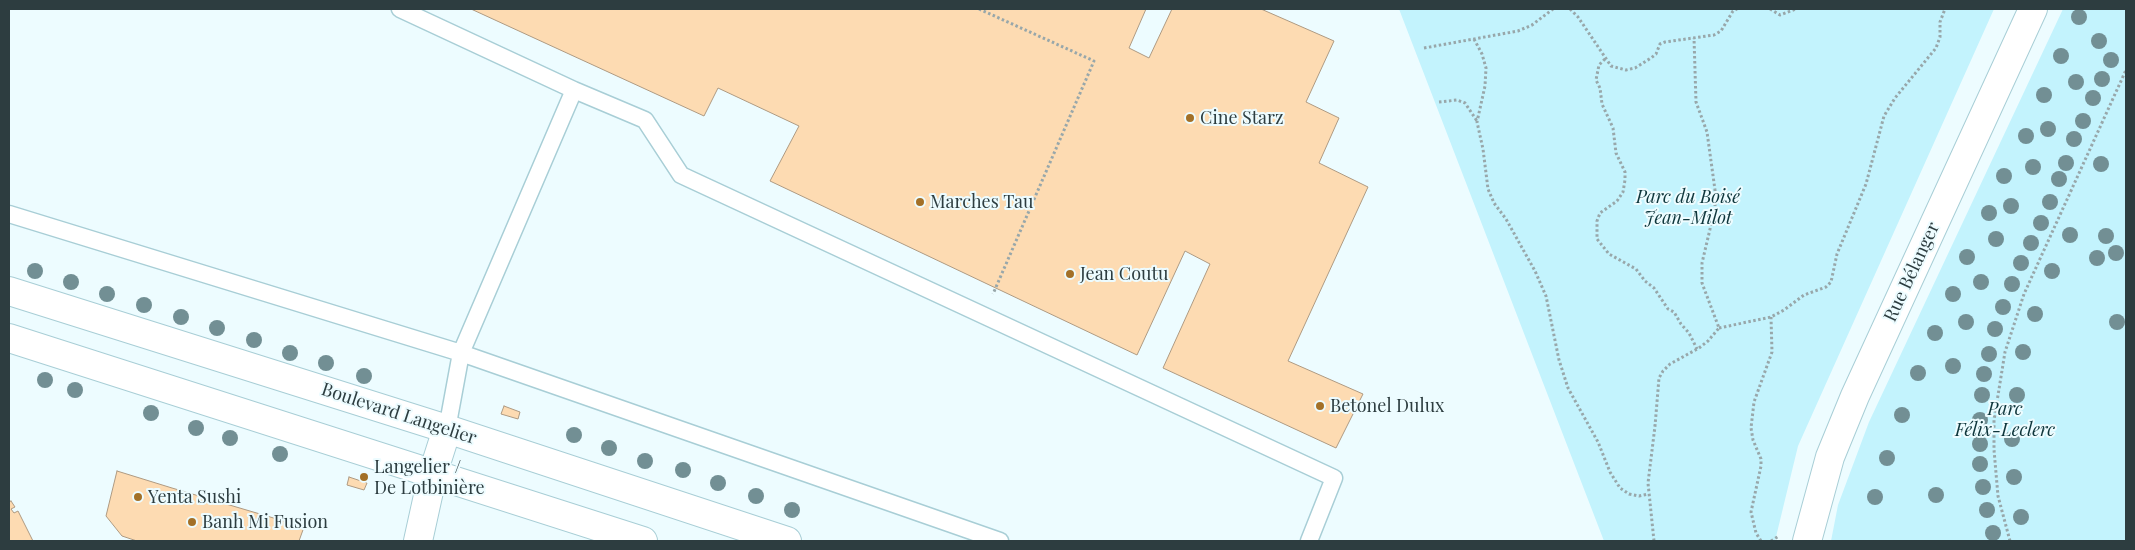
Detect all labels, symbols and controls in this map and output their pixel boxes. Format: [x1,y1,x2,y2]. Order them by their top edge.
place label: Cine Starz [1200,107,1284,129]
marker: Cine Starz [1184,112,1196,124]
park label: Parc du Boisé Jean-Milot [1636,186,1740,228]
place label: Marches Tau [930,191,1034,213]
marker: Marches Tau [914,196,926,208]
street label: Rue Bélanger [1880,219,1944,325]
place label: Jean Coutu [1080,263,1168,285]
marker: Jean Coutu [1064,268,1076,280]
street label: Boulevard Langelier [319,379,479,449]
place label: Betonel Dulux [1330,395,1444,417]
park label: Parc Félix-Leclerc [1955,398,2055,440]
marker: Betonel Dulux [1314,400,1326,412]
place label: Langelier / De Lotbinière [374,456,485,498]
marker: Langelier / De Lotbinière [358,471,370,483]
place label: Yenta Sushi [148,486,241,508]
marker: Yenta Sushi [132,491,144,503]
place label: Banh Mi Fusion [202,511,328,533]
marker: Banh Mi Fusion [186,516,198,528]

